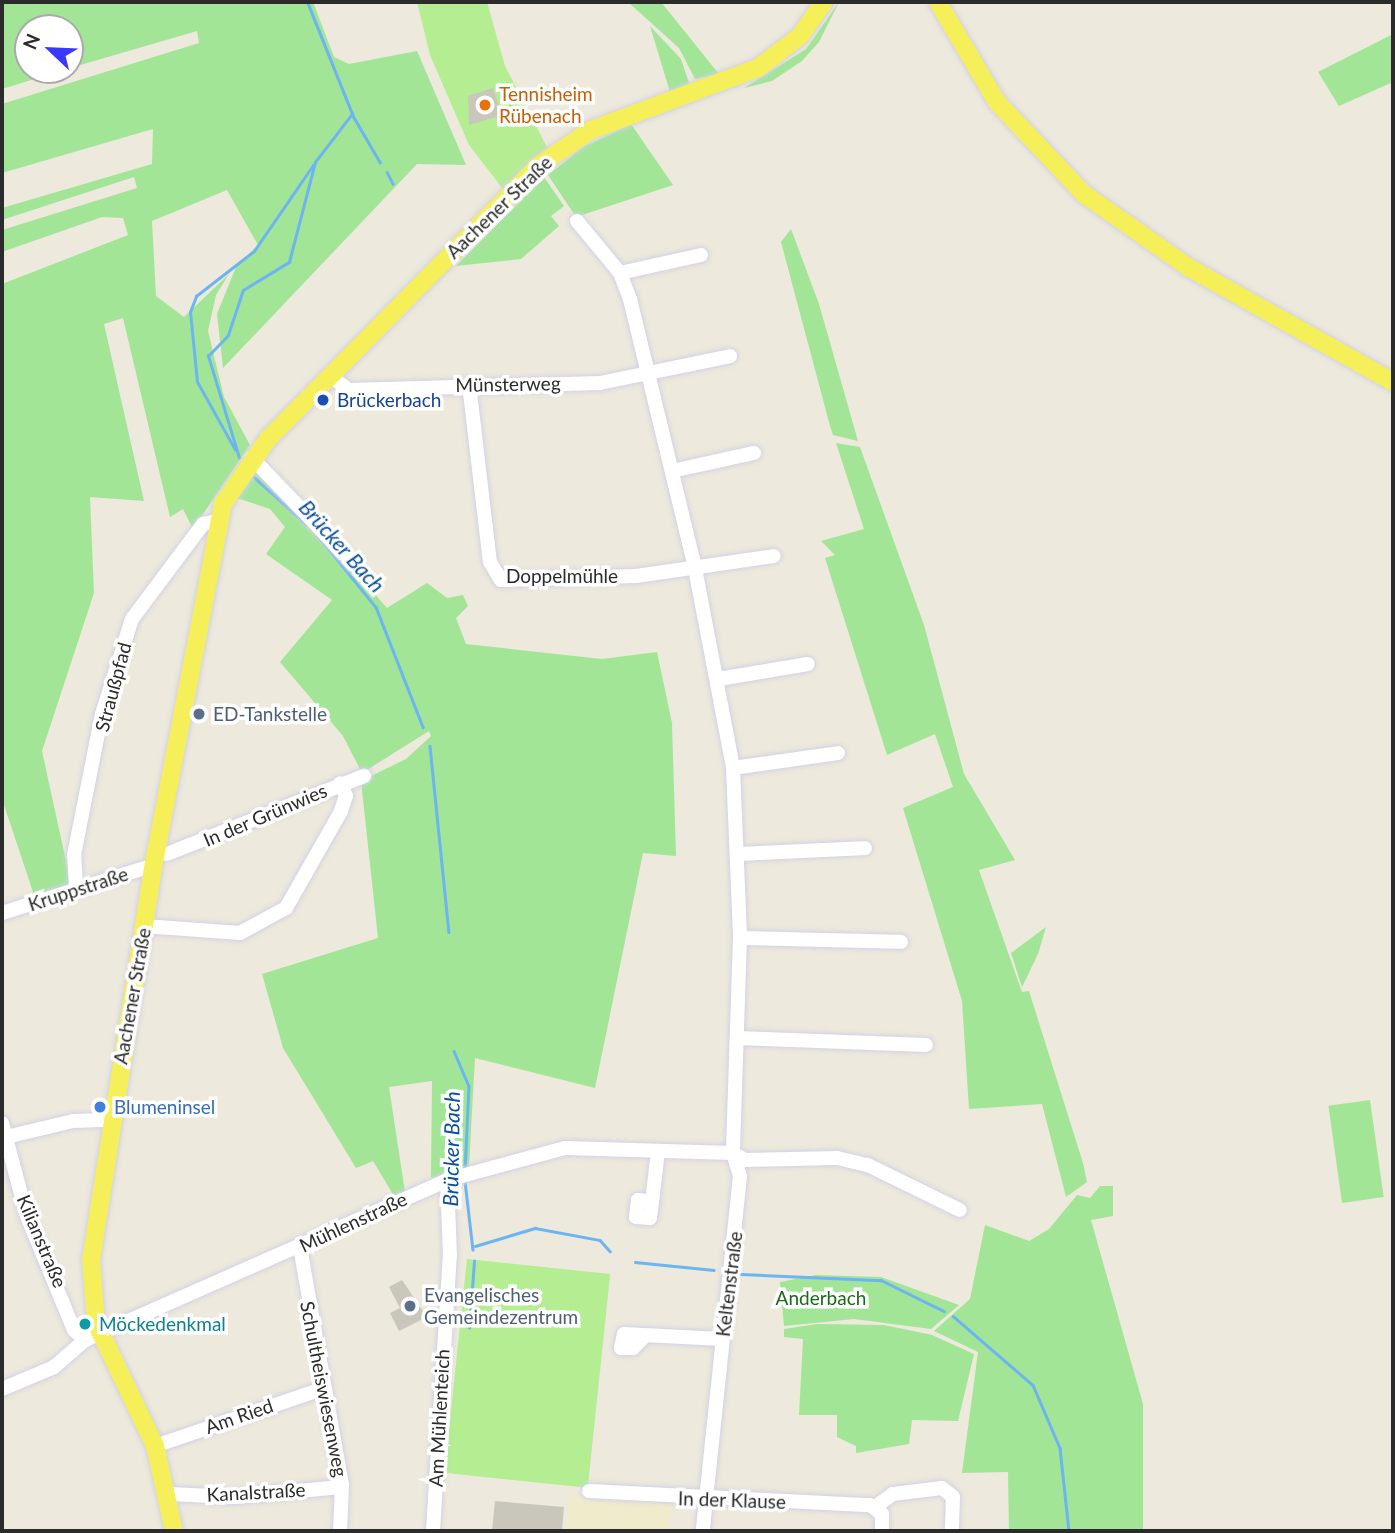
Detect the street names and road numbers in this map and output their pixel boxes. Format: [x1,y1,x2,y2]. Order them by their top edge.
street label: Aachener Straße [441,151,557,263]
street label: Münsterweg [455,372,561,396]
street label: Doppelmühle [506,565,618,587]
street label: Straußpfad [90,640,136,734]
street label: In der Grünwies [200,779,330,851]
street label: Kruppstraße [25,862,131,916]
street label: Aachener Straße [109,926,155,1066]
street label: Mühlenstraße [296,1187,410,1257]
street label: Kilianstraße [12,1191,72,1291]
street label: Keltenstraße [711,1230,747,1338]
street label: Schultheiswiesenweg [296,1299,352,1479]
street label: Am Mühlenteich [424,1348,454,1488]
street label: Am Ried [202,1394,276,1438]
street label: Kanalstraße [206,1478,306,1506]
street label: In der Klause [677,1487,787,1513]

